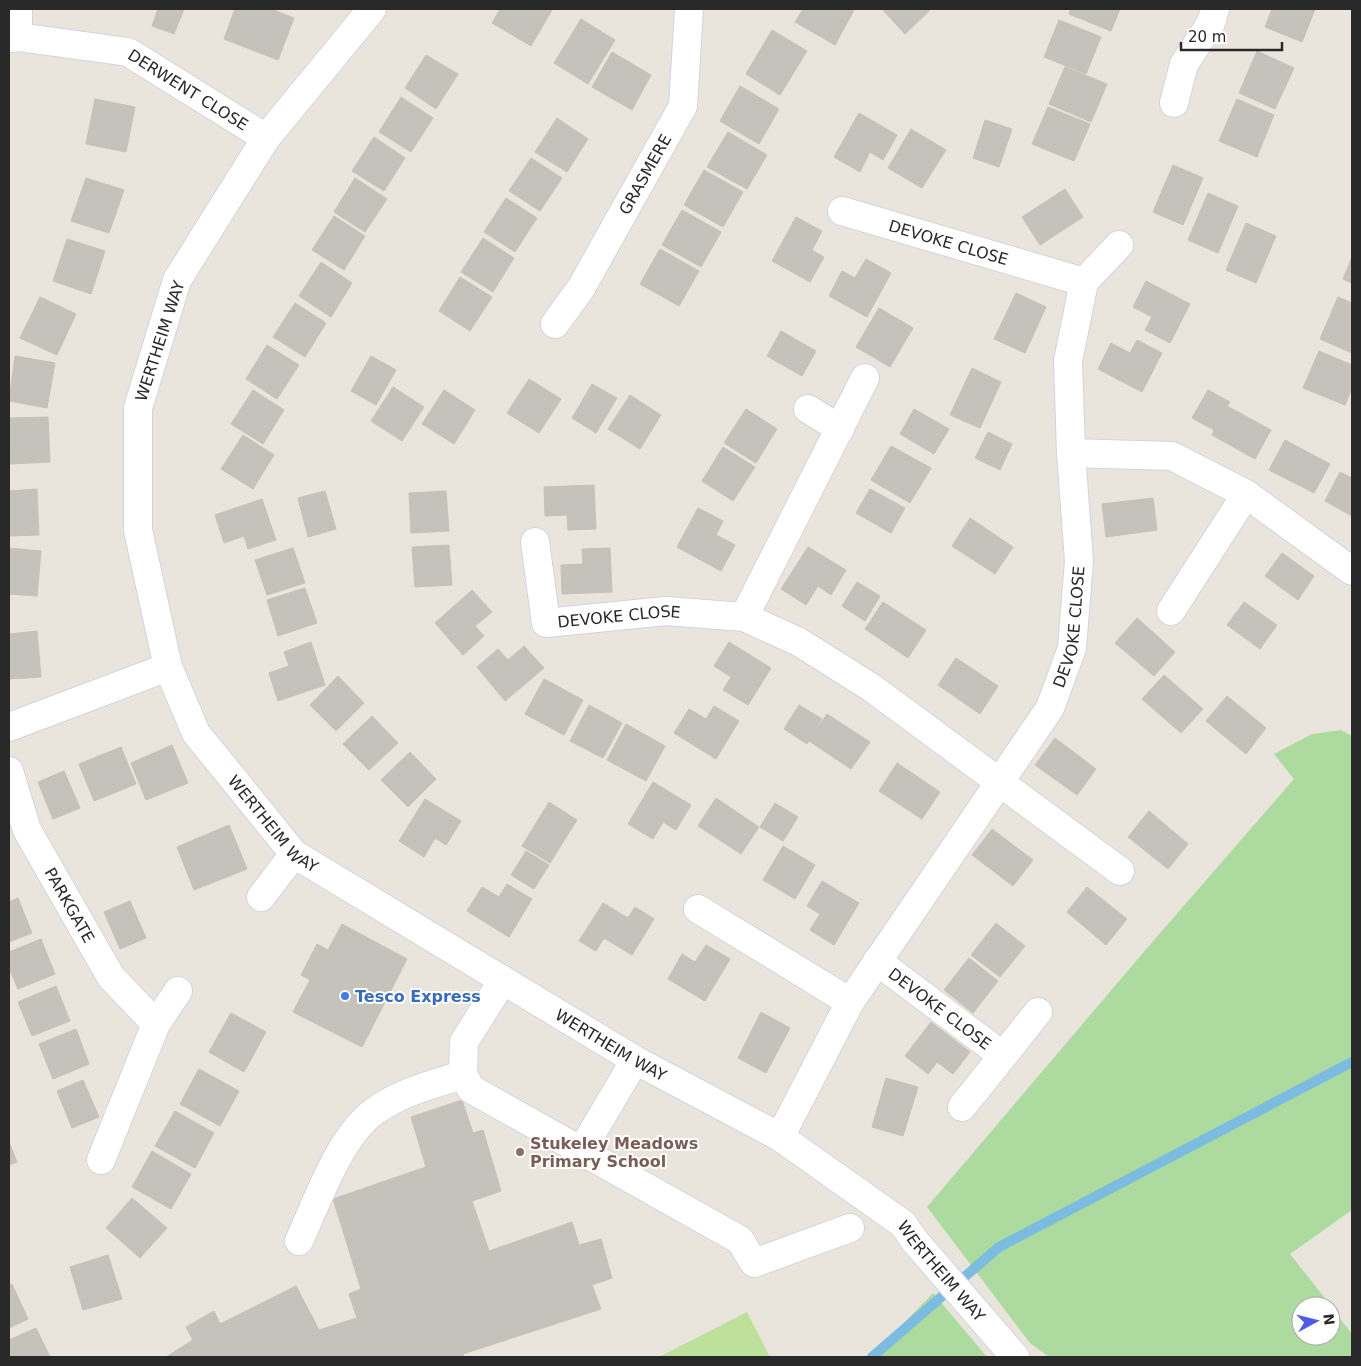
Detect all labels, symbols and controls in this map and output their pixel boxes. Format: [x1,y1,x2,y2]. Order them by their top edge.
scale bar [1181,20,1282,52]
text: 20 m [1188,28,1226,46]
street label: DERWENT CLOSE [125,45,252,134]
street label: GRASMERE [615,131,675,218]
street label: DEVOKE CLOSE [886,216,1011,269]
street label: WERTHEIM WAY [132,278,189,404]
street label: DEVOKE CLOSE [1049,565,1088,690]
street label: DEVOKE CLOSE [556,601,681,631]
street label: WERTHEIM WAY [224,771,322,876]
street label: PARKGATE [41,864,99,946]
street label: DEVOKE CLOSE [885,964,995,1053]
place label: Tesco Express [355,987,481,1006]
marker: Tesco Express [339,990,351,1002]
street label: WERTHEIM WAY [552,1005,670,1085]
place label: Stukeley Meadows Primary School [530,1134,698,1171]
marker: Stukeley Meadows Primary School [514,1146,526,1158]
street label: WERTHEIM WAY [894,1217,989,1325]
north arrow [1291,1296,1341,1346]
text: N [1320,1313,1338,1326]

